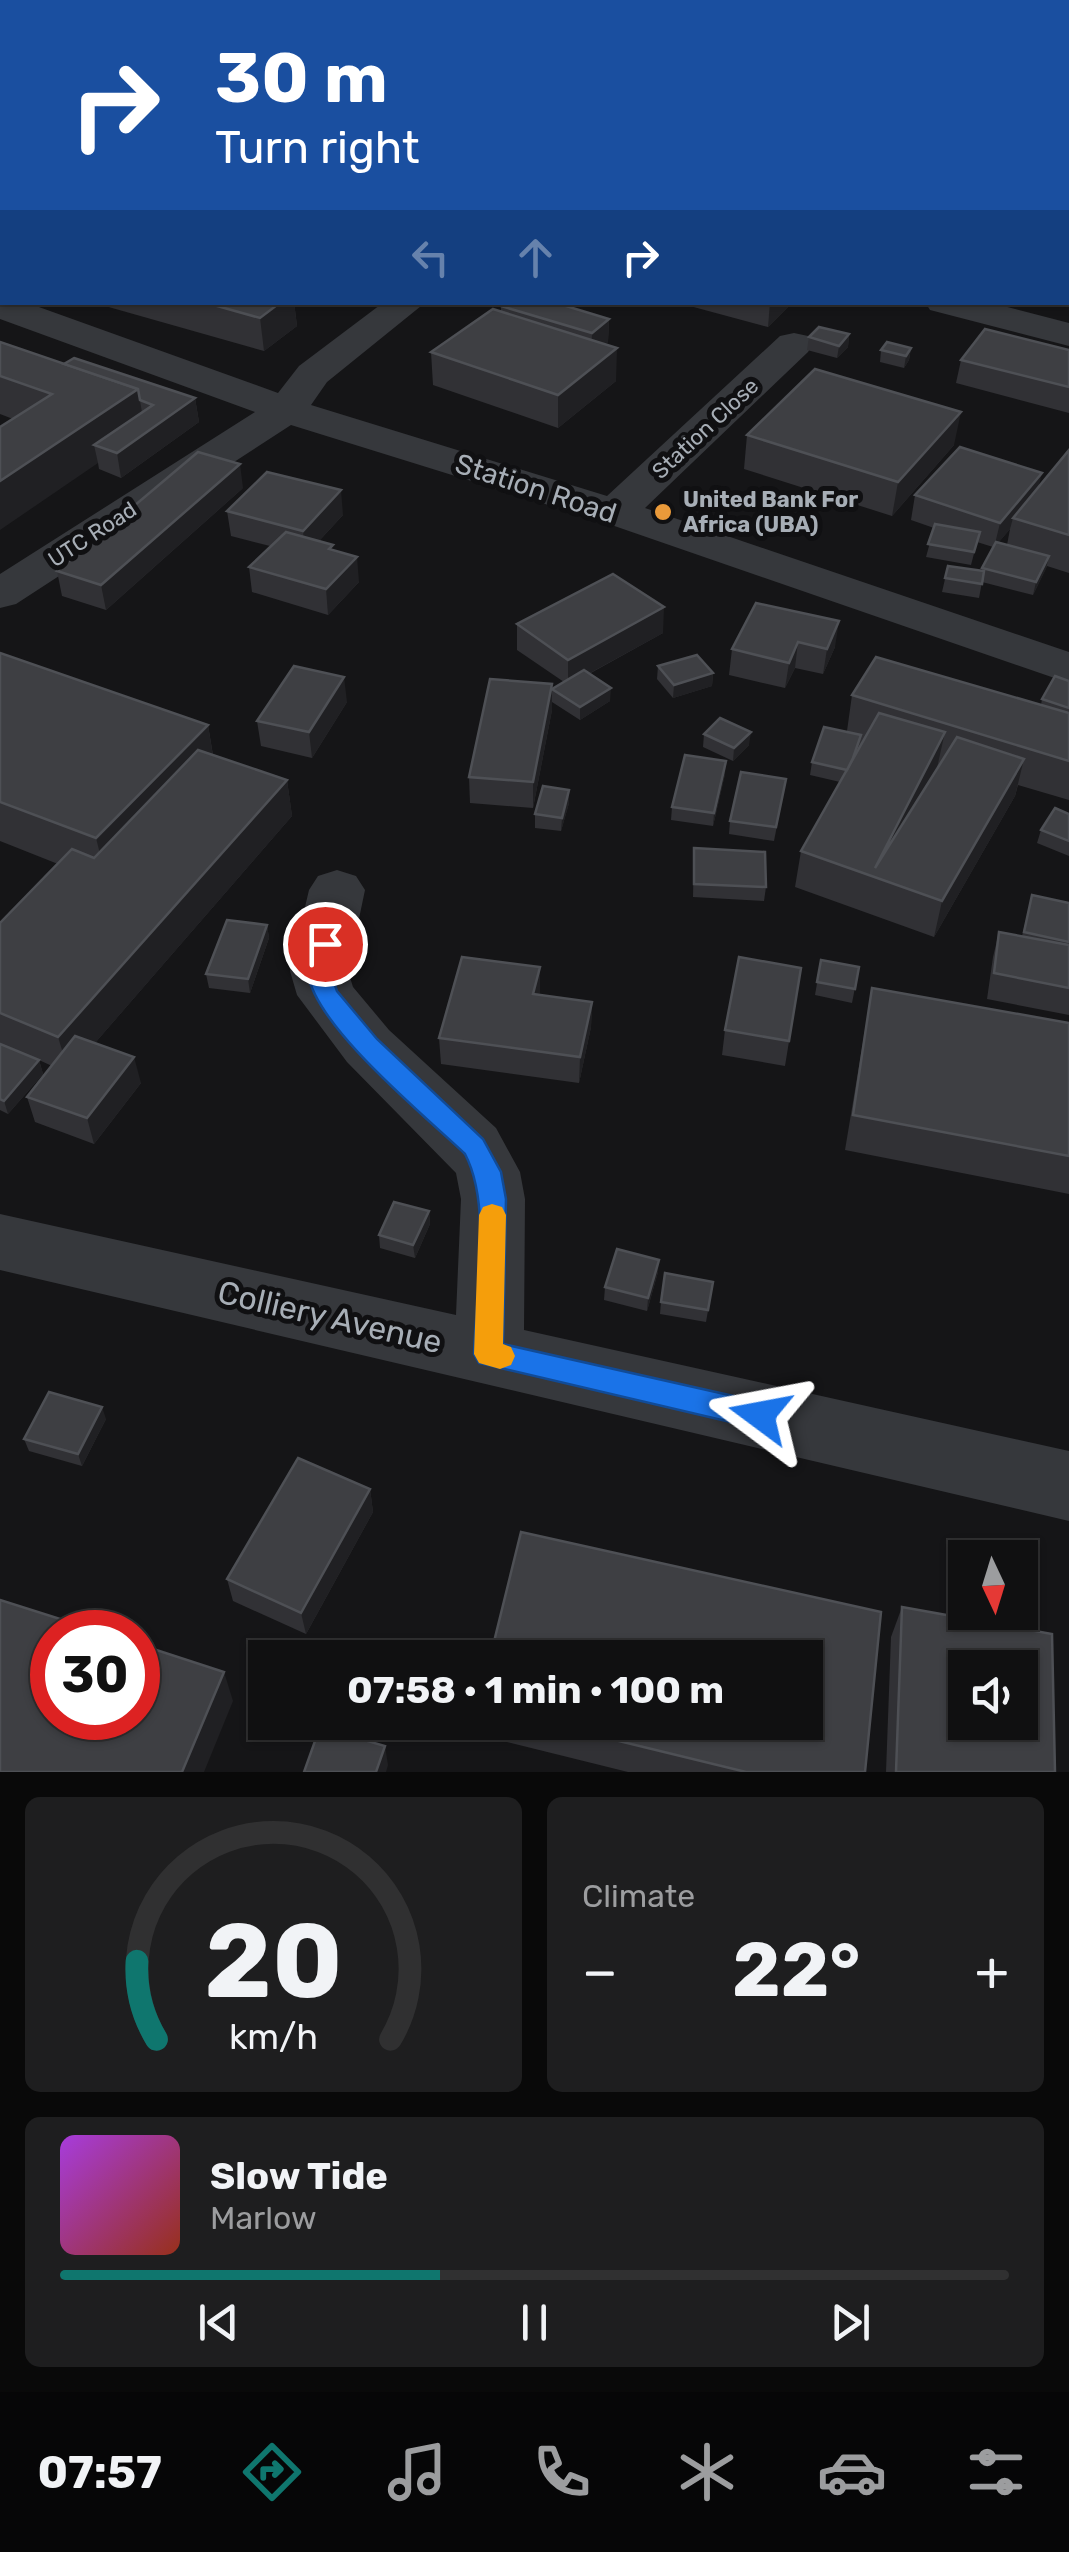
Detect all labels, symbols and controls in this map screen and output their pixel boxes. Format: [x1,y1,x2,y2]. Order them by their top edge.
text: 30 m [215,37,388,120]
icon: right [50,40,180,170]
text: Turn right [215,121,419,174]
icon: left [403,230,458,285]
icon: ahead [508,230,563,285]
icon: right [613,230,668,285]
street label: Station Close [646,372,764,485]
street label: Station Road [451,447,621,530]
place label: United Bank For Africa (UBA) [683,486,858,538]
street label: UTC Road [43,496,142,573]
marker: United Bank For Africa (UBA) [652,501,674,523]
pin [283,902,368,987]
icon: arrive [298,917,353,972]
street label: Colliery Avenue [214,1273,446,1361]
position arrow [708,1363,812,1467]
north arrow [948,1540,1038,1630]
map controls [948,1540,1038,1740]
speed limit sign: 30 [30,1610,160,1740]
button: sound [948,1650,1038,1740]
text: 07:58 · 1 min · 100 m [347,1667,724,1713]
text: Climate [582,1877,695,1915]
text: 20 [204,1900,343,2023]
text: 22° [732,1926,860,2015]
text: − [582,1939,618,2004]
text: + [975,1939,1009,2004]
text: km/h [229,2016,318,2058]
text: Slow Tide [210,2153,388,2199]
text: Marlow [210,2199,317,2237]
icon: previous [191,2295,246,2350]
icon: pause [507,2295,562,2350]
icon: next [823,2295,878,2350]
icon: directions [237,2437,307,2507]
icon: music [382,2437,452,2507]
icon: phone [527,2437,597,2507]
icon: climate [672,2437,742,2507]
icon: car [817,2437,887,2507]
icon: filters [961,2437,1031,2507]
text: 07:57 [37,2446,162,2499]

